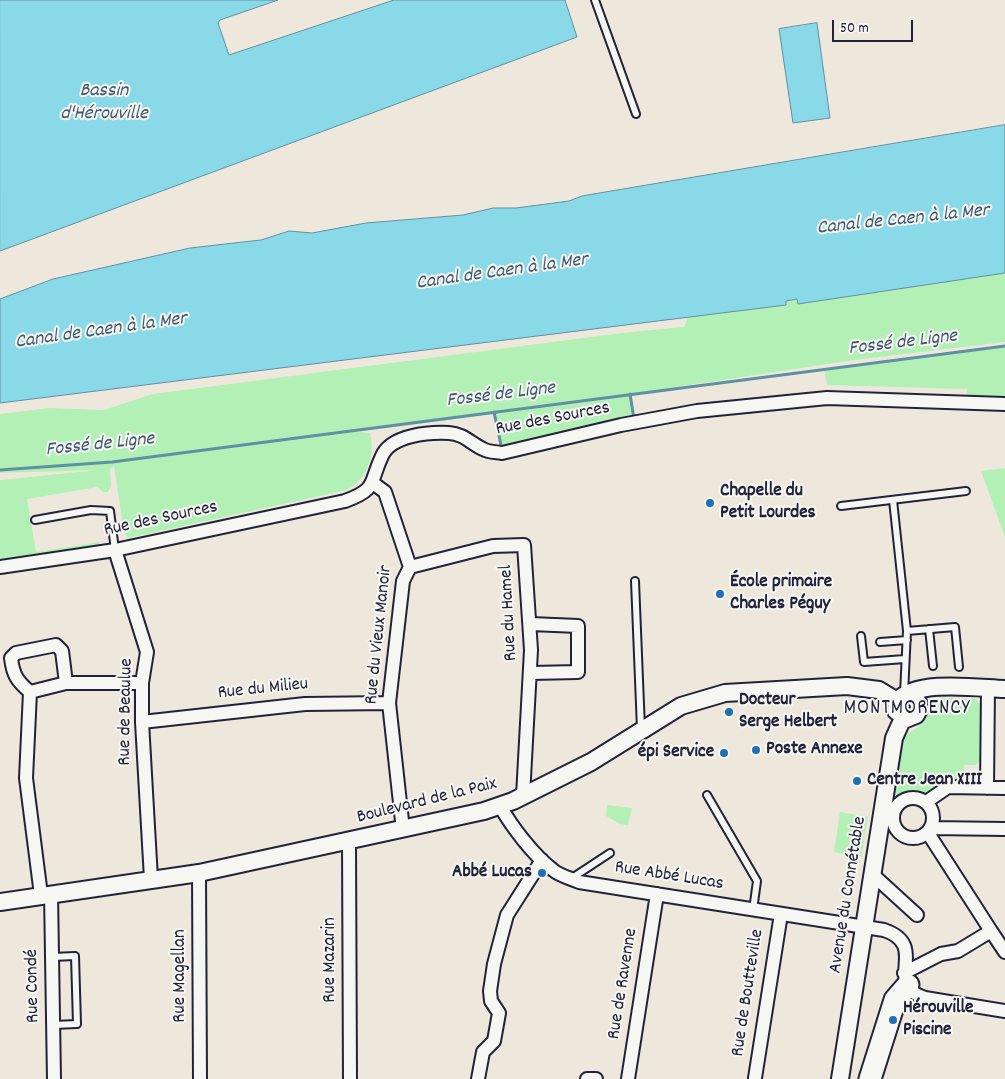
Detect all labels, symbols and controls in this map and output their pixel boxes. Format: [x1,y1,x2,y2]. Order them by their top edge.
scale bar [835,10,916,42]
text: 50 m [840,18,869,40]
water label: Bassin d'Hérouville [60,80,148,127]
water label: Canal de Caen à la Mer [816,200,990,242]
water label: Canal de Caen à la Mer [415,249,589,297]
water label: Canal de Caen à la Mer [14,308,188,356]
water label: Fossé de Ligne [847,325,959,363]
water label: Fossé de Ligne [445,377,557,415]
street label: Rue des Sources [494,398,612,442]
water label: Fossé de Ligne [44,428,156,464]
place label: Chapelle du Petit Lourdes [720,481,816,525]
street label: Rue des Sources [102,497,220,543]
marker: Chapelle du Petit Lourdes [704,497,716,509]
street label: Rue du Vieux Manoir [361,564,399,706]
street label: Rue du Hamel [496,564,524,662]
place label: École primaire Charles Péguy [730,572,832,616]
marker: École primaire Charles Péguy [714,588,726,600]
street label: Rue de Beaulue [115,658,139,766]
street label: Rue du Milieu [217,674,309,706]
place label: Docteur Serge Helbert [739,690,837,734]
district label: MONTMORENCY [842,697,972,723]
marker: Docteur Serge Helbert [723,706,735,718]
place label: Poste Annexe [766,739,863,761]
place label: épi Service [638,742,714,764]
marker: Poste Annexe [750,744,762,756]
marker: épi Service [718,747,730,759]
place label: Centre Jean XIII [867,770,982,792]
street label: Boulevard de la Paix [355,774,499,830]
marker: Centre Jean XIII [851,775,863,787]
street label: Avenue du Connétable [825,815,873,975]
street label: Rue Abbé Lucas [613,857,725,897]
place label: Abbé Lucas [452,862,532,884]
marker: Abbé Lucas [536,867,548,879]
street label: Rue Mazarin [320,917,342,1003]
street label: Rue de Ravenne [604,927,644,1041]
street label: Rue de Boutteville [728,928,770,1058]
street label: Rue Magellan [170,929,192,1023]
street label: Rue Condé [22,949,46,1023]
place label: Hérouville Piscine [903,998,973,1042]
marker: Hérouville Piscine [887,1014,899,1026]

